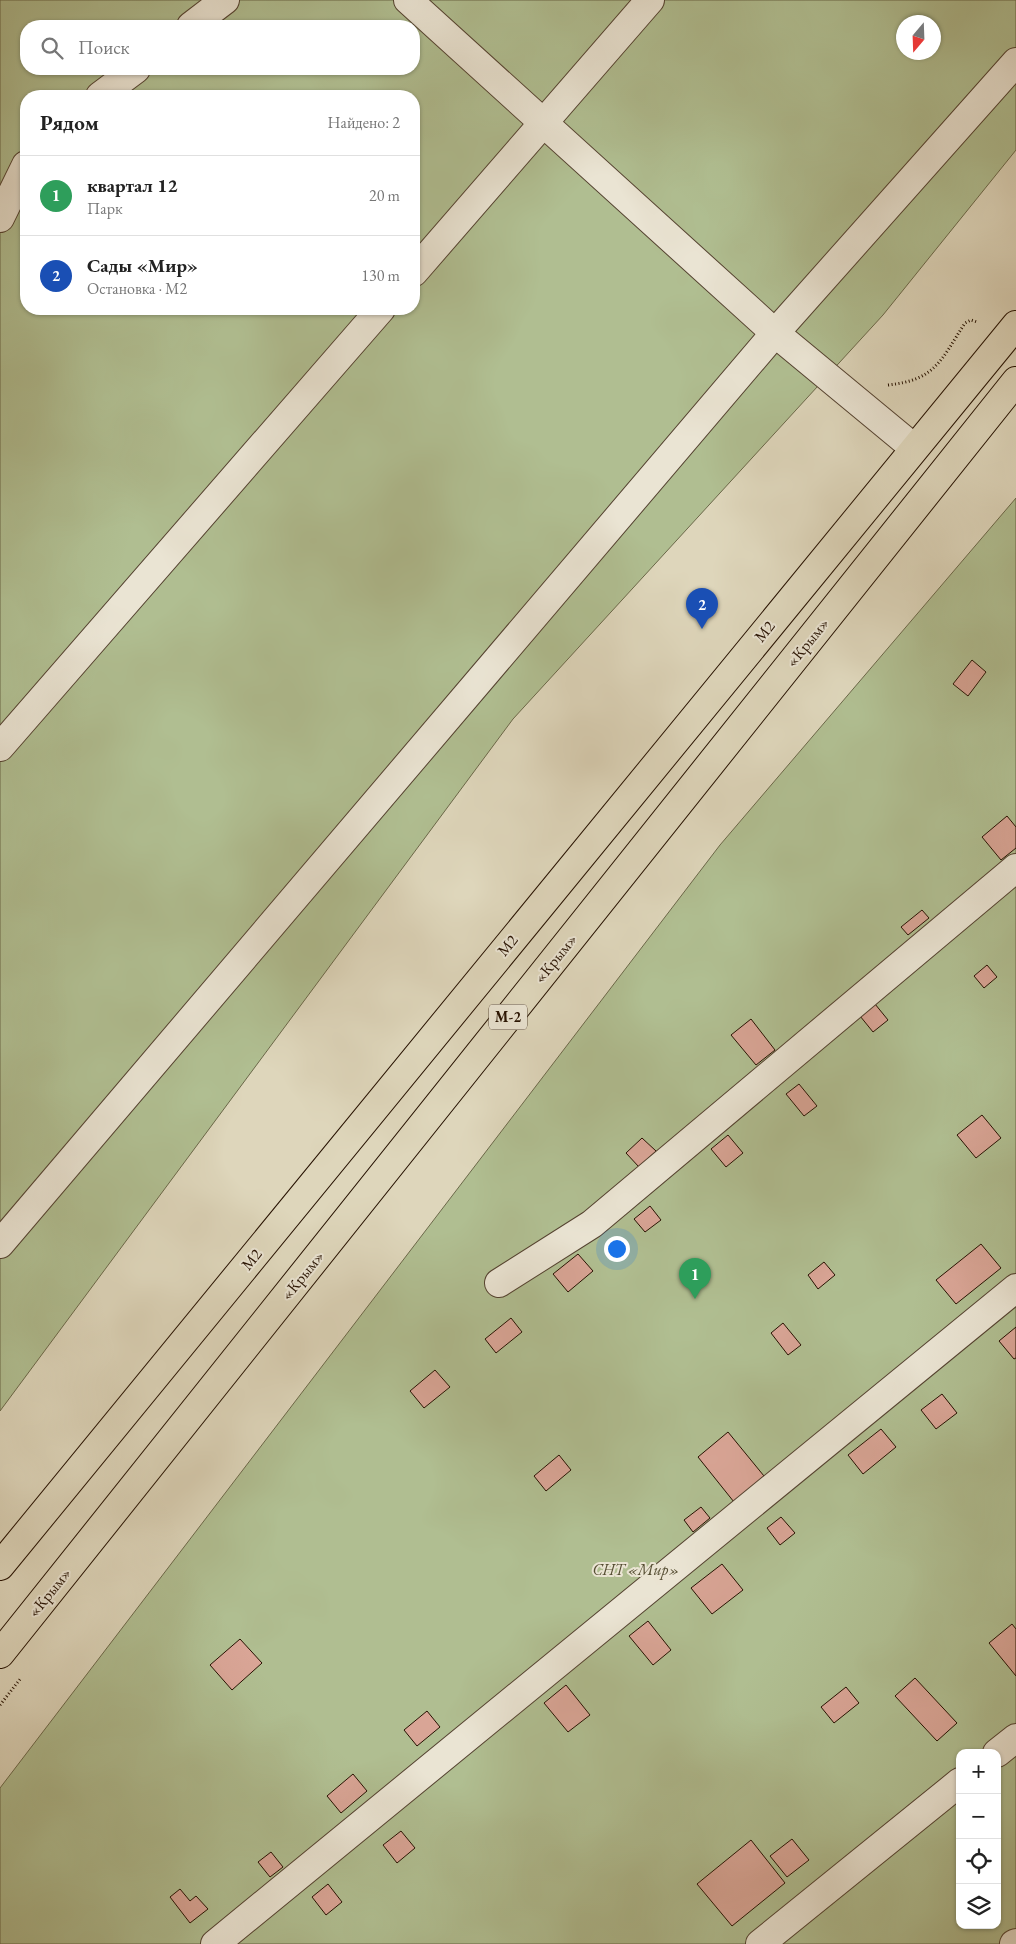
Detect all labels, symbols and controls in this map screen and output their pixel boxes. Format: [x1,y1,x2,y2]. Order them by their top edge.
north arrow [896,15,941,60]
search box [20,20,420,75]
icon: search [38,34,66,62]
text: Поиск [78,35,130,60]
text: Рядом [40,109,99,136]
text: Найдено: 2 [328,112,400,133]
text: квартал 12 [87,173,177,198]
text: 1 [52,185,60,206]
text: 20 m [369,185,400,206]
text: Парк [87,198,123,219]
text: Сады «Мир» [87,253,198,278]
text: 2 [52,265,60,286]
text: 130 m [361,265,400,286]
text: Остановка · М2 [87,278,187,299]
pin: 2 [686,588,718,629]
street label: «Крым» [781,613,834,671]
street label: М2 [749,616,780,647]
street label: «Крым» [529,929,582,987]
street label: М2 [492,930,523,961]
road number: М-2 [489,1004,527,1030]
your location [604,1236,630,1262]
street label: М2 [236,1244,267,1275]
street label: «Крым» [276,1246,329,1304]
pin: 1 [679,1258,711,1299]
park label: СНТ «Мир» [592,1559,680,1580]
street label: «Крым» [23,1563,76,1621]
map controls [956,1749,1001,1929]
button: + [956,1749,1001,1794]
button: − [956,1794,1001,1839]
button: locate [956,1839,1001,1884]
button: layers [956,1884,1001,1929]

